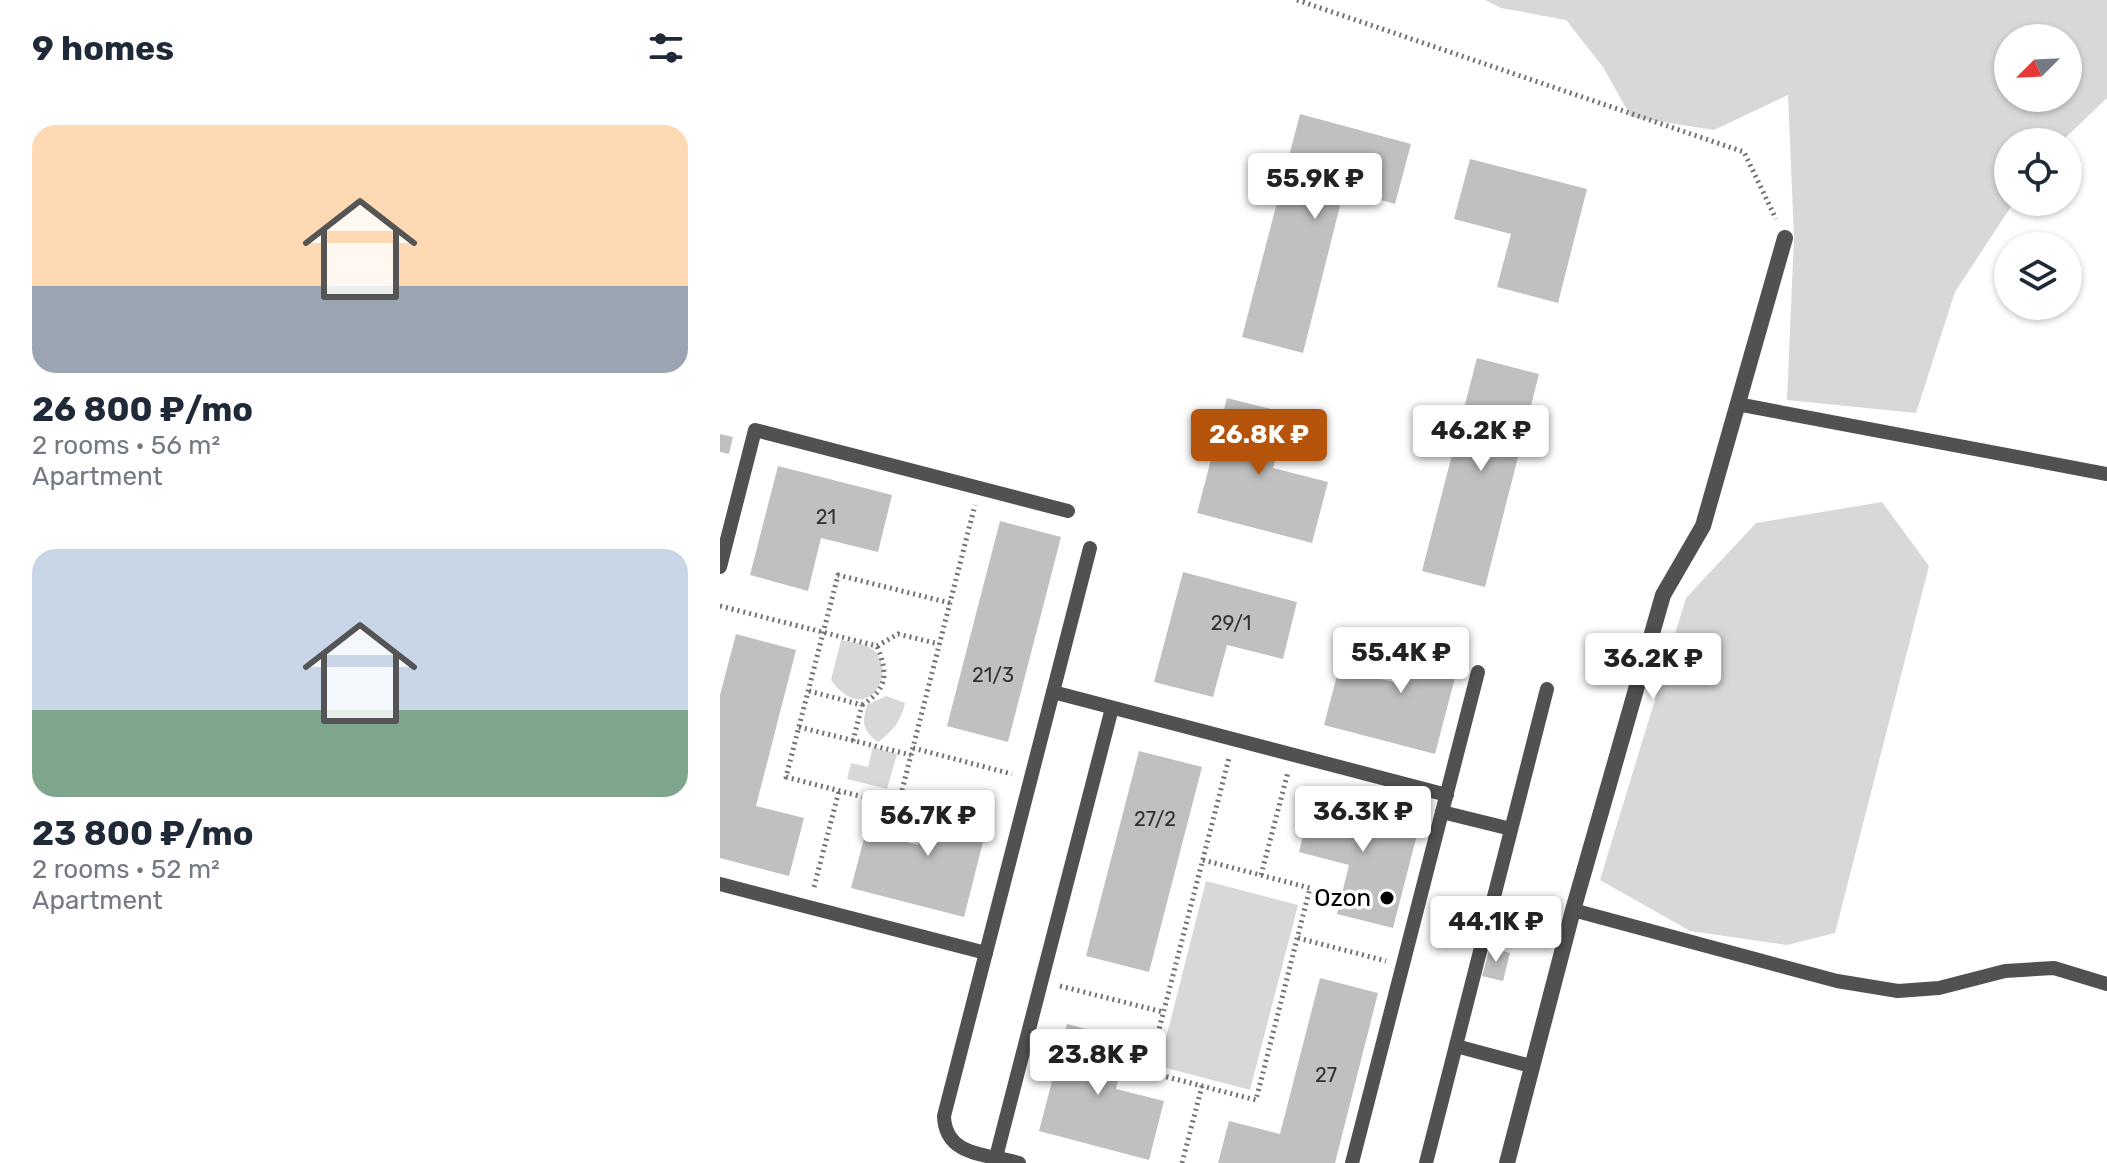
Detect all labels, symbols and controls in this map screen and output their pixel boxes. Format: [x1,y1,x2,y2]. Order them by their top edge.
north arrow [1994,24,2082,112]
map controls [1994,24,2082,320]
icon: filters [644,26,688,70]
text: 9 homes [32,28,174,69]
button: locate [1994,128,2082,216]
pin: 55.9K ₽ [1241,153,1389,221]
text: 55.9K ₽ [1266,163,1364,194]
icon: home [288,177,432,321]
button: layers [1994,232,2082,320]
text: 26 800 ₽/mo [32,389,253,430]
pin: 46.2K ₽ [1407,405,1555,473]
pin: 26.8K ₽ [1185,409,1333,477]
text: 46.2K ₽ [1431,415,1531,446]
text: 26.8K ₽ [1209,419,1309,450]
text: 2 rooms · 56 m² [32,430,220,461]
text: Apartment [32,461,163,492]
house number: 21 [816,505,836,529]
icon: home [288,601,432,745]
house number: 29/1 [1211,611,1251,635]
pin: 55.4K ₽ [1327,627,1475,695]
pin: 36.2K ₽ [1579,633,1727,701]
text: 55.4K ₽ [1351,637,1451,668]
text: 36.2K ₽ [1603,643,1703,674]
house number: 21/3 [972,663,1014,687]
pin: 36.3K ₽ [1289,786,1437,854]
pin: 56.7K ₽ [854,790,1002,858]
text: 36.3K ₽ [1313,796,1413,827]
text: 56.7K ₽ [880,800,976,831]
house number: 27/2 [1134,807,1176,831]
text: 23 800 ₽/mo [32,813,253,854]
text: 2 rooms · 52 m² [32,854,220,885]
place label: Ozon [1314,884,1371,912]
text: Apartment [32,885,163,916]
marker: Ozon [1378,889,1396,907]
pin: 44.1K ₽ [1422,896,1570,964]
text: 44.1K ₽ [1448,906,1544,937]
pin: 23.8K ₽ [1024,1029,1172,1097]
text: 23.8K ₽ [1048,1039,1148,1070]
house number: 27 [1315,1063,1337,1087]

